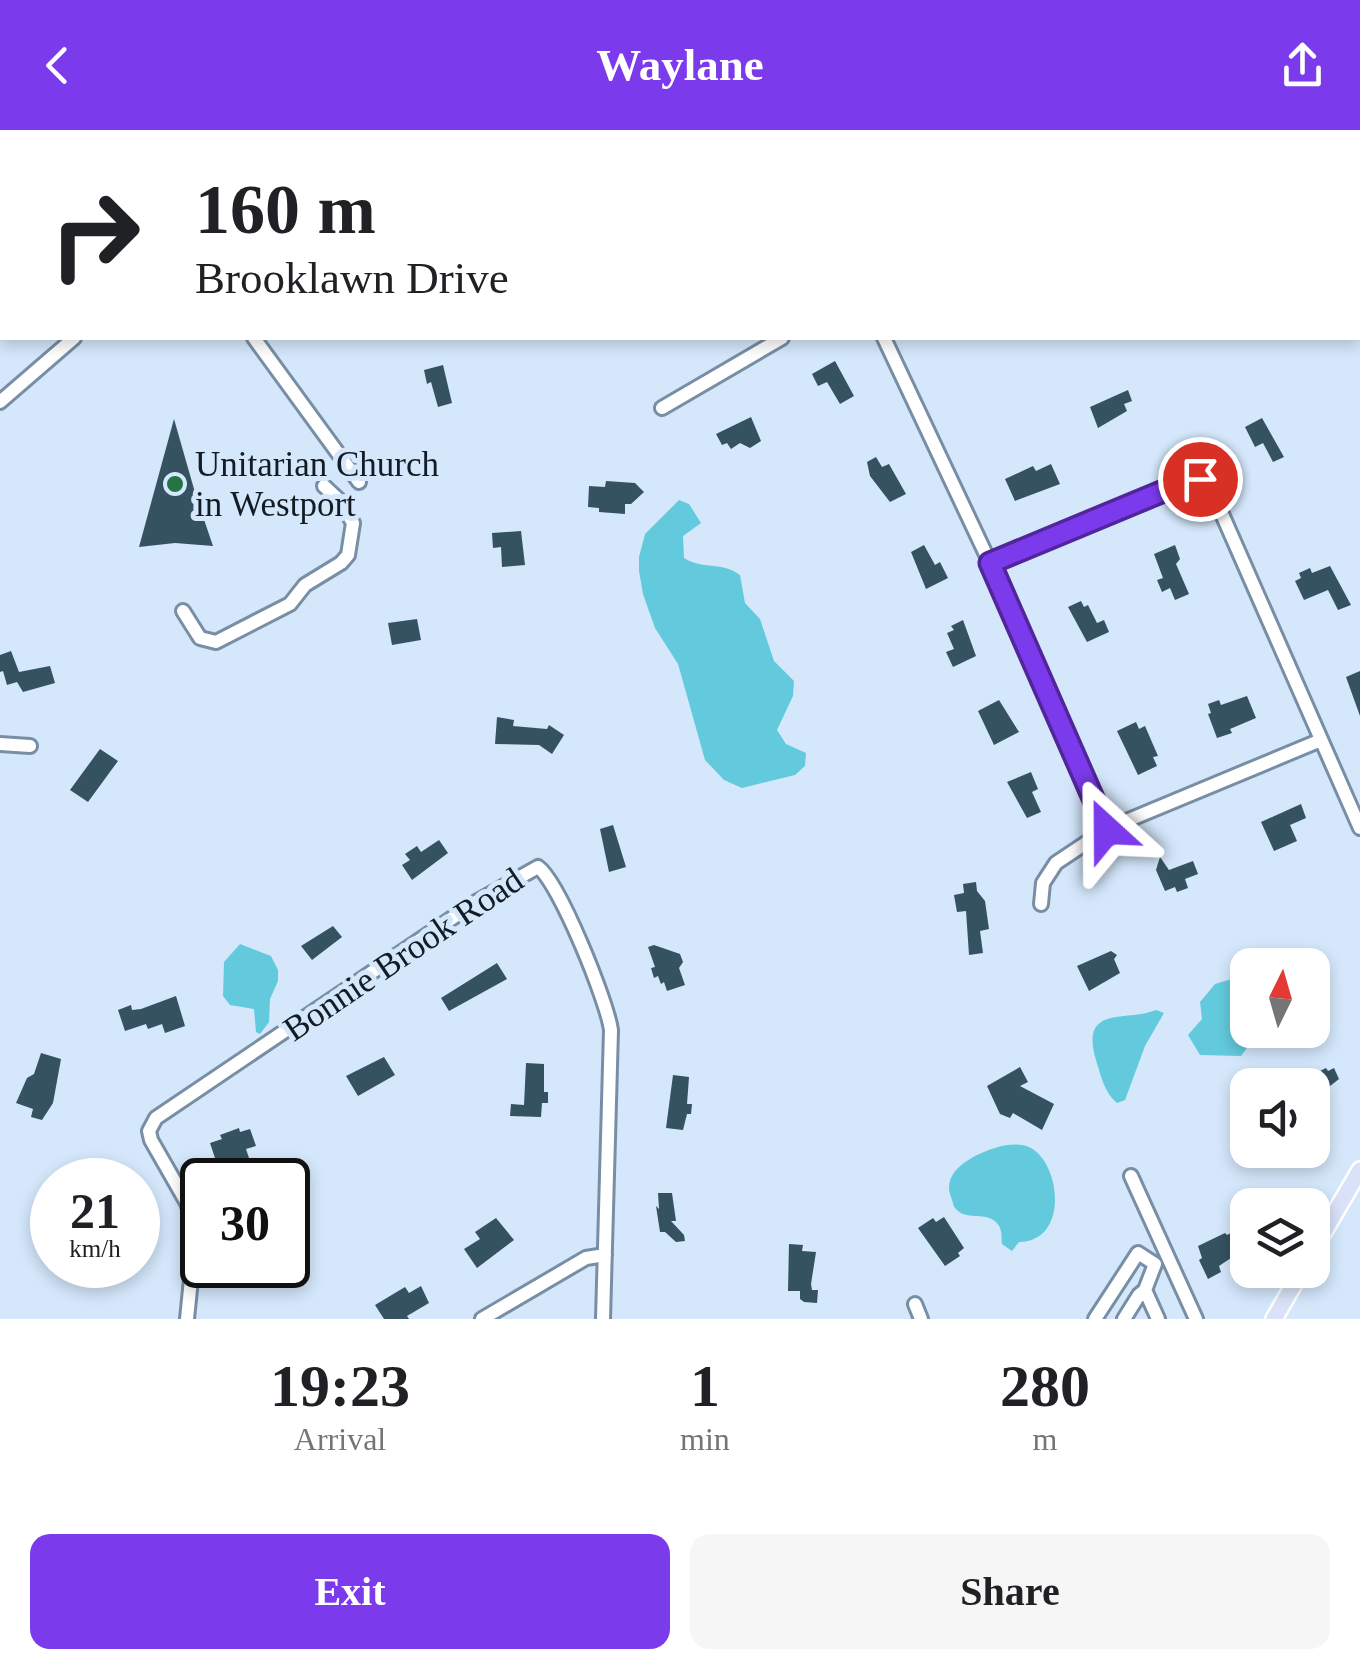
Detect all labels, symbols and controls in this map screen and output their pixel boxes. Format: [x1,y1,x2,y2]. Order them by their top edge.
icon: back [30,38,85,93]
icon: share [1275,38,1330,93]
text: Waylane [596,40,764,90]
icon: right [30,170,160,300]
text: 160 m [195,171,376,248]
text: Brooklawn Drive [195,253,509,303]
pin [1158,437,1243,522]
place label: Unitarian Church in Westport [195,445,439,524]
icon: arrive [1173,452,1228,507]
marker: Unitarian Church in Westport [164,473,186,495]
position arrow [1055,778,1159,882]
street label: Bonnie Brook Road [276,860,531,1049]
north arrow [1230,948,1330,1048]
map controls [1230,948,1330,1288]
button: sound [1230,1068,1330,1168]
speed limit sign: 30 [180,1158,310,1288]
text: 21 [70,1183,120,1239]
button: layers [1230,1188,1330,1288]
text: km/h [69,1235,121,1262]
text: 19:23 [270,1353,410,1419]
text: 1 [690,1353,720,1419]
text: 280 [1000,1353,1090,1419]
text: Arrival [294,1421,386,1457]
text: min [680,1421,730,1457]
text: m [1032,1421,1057,1457]
button: Exit [30,1534,670,1649]
button: Share [690,1534,1330,1649]

